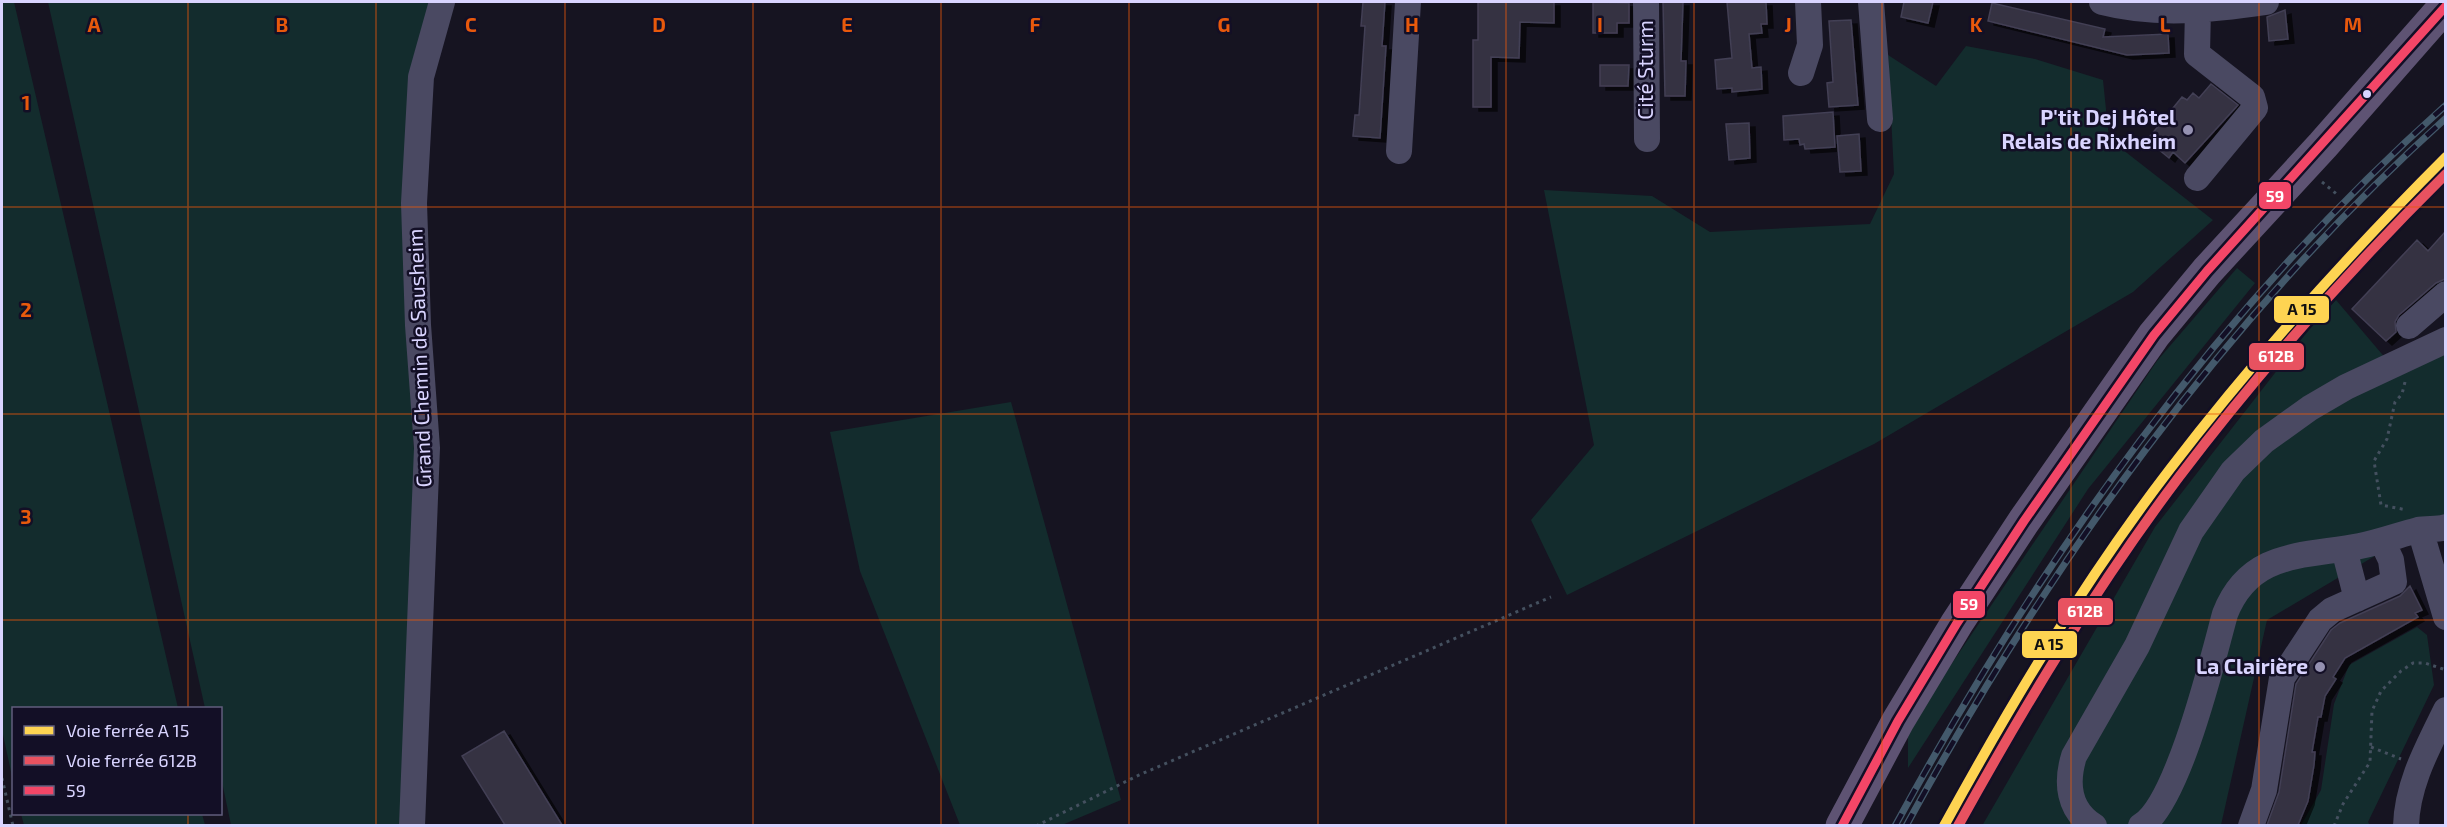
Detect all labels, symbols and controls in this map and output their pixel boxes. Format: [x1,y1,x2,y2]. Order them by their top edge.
text: A [87,12,101,36]
text: B [276,12,288,36]
text: C [465,12,477,36]
text: D [652,12,666,36]
text: E [841,12,853,36]
text: F [1029,12,1041,36]
text: G [1218,12,1230,36]
text: H [1405,12,1419,36]
text: I [1597,12,1603,36]
text: J [1784,12,1792,36]
text: K [1970,12,1983,36]
text: L [2160,12,2171,36]
text: M [2344,12,2362,36]
street label: Cité Sturm [1632,20,1657,120]
unlabelled marker [2361,88,2373,100]
text: 1 [22,90,30,114]
place label: P'tit Dej Hôtel Relais de Rixheim [2001,104,2176,153]
marker: P'tit Dej Hôtel Relais de Rixheim [2181,123,2195,137]
line badge: 59 [2258,181,2292,210]
text: 59 [2266,186,2284,205]
street label: Grand Chemin de Sausheim [401,228,436,488]
line badge: A 15 [2273,295,2330,324]
text: 2 [20,297,32,321]
text: A 15 [2287,299,2317,318]
line badge: 612B [2248,342,2305,371]
text: 612B [2258,346,2294,365]
text: 3 [20,504,32,528]
line badge: 59 [1952,590,1986,619]
text: 59 [1960,594,1978,613]
line badge: 612B [2057,597,2114,626]
text: 612B [2067,601,2103,620]
line badge: A 15 [2021,630,2078,659]
text: A 15 [2034,634,2064,653]
place label: La Clairière [2196,653,2308,678]
marker: La Clairière [2313,660,2327,674]
legend [12,707,222,815]
text: Voie ferrée A 15 [66,719,189,741]
text: Voie ferrée 612B [66,749,197,771]
text: 59 [66,779,86,801]

